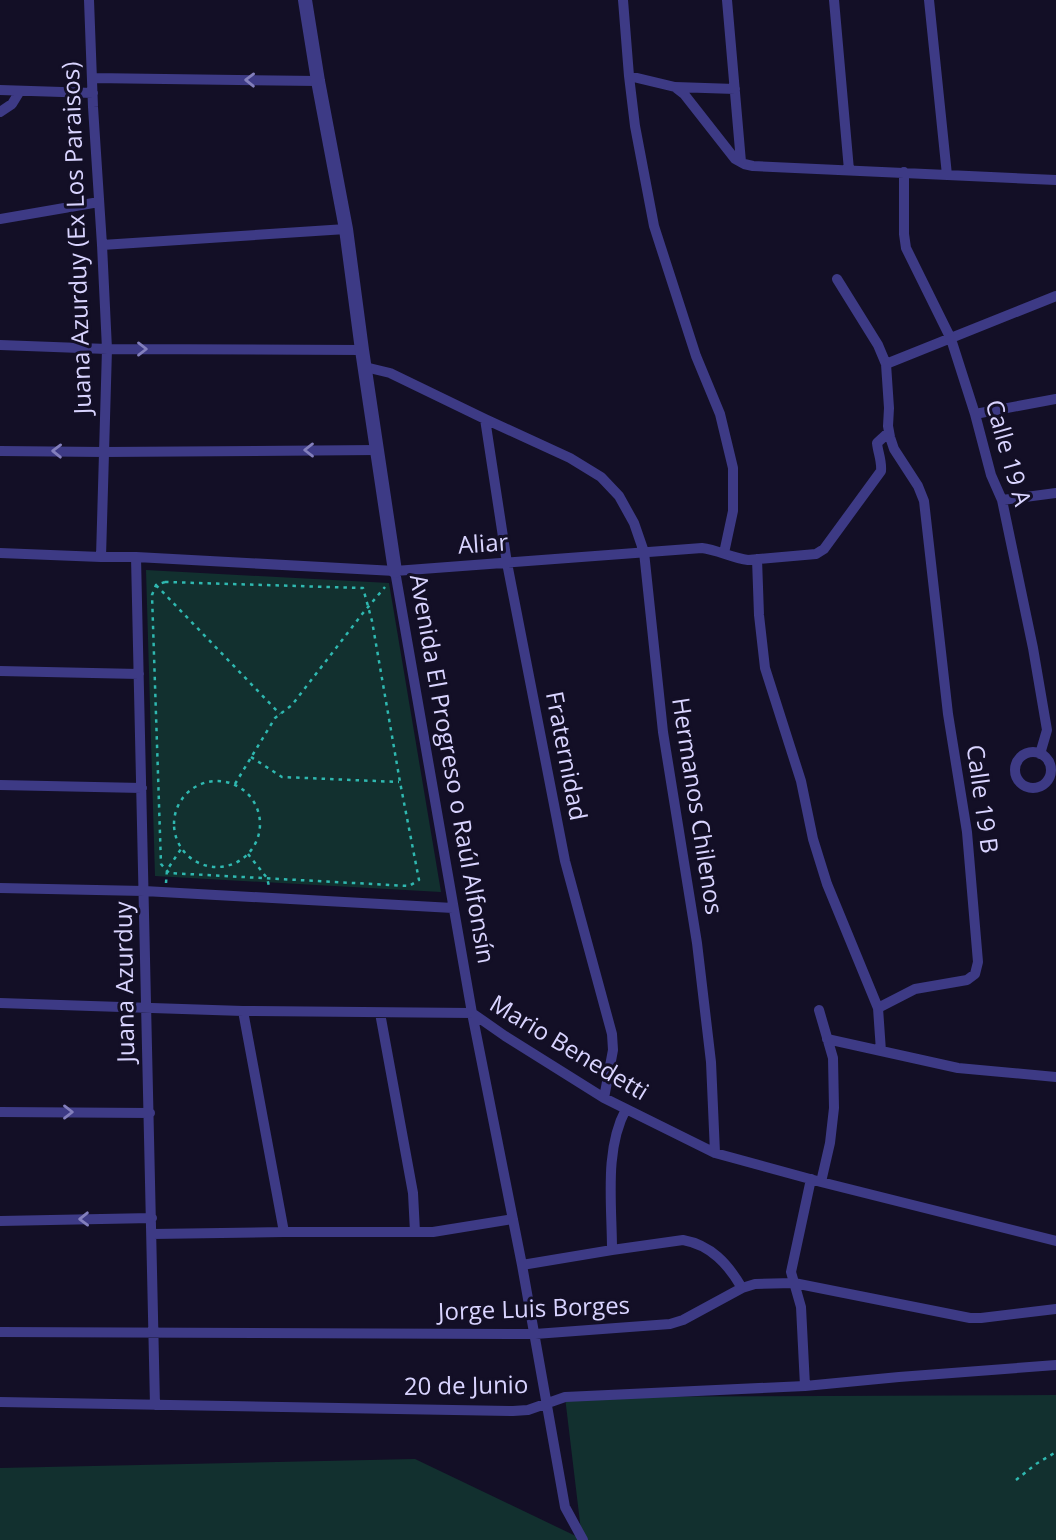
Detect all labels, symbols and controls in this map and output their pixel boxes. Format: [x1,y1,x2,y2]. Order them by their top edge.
street label: Juana Azurduy (Ex Los Paraisos) [53,61,98,417]
one-way arrow [244,73,255,88]
one-way arrow [137,341,147,357]
street label: Calle 19 A [979,396,1041,510]
one-way arrow [52,443,62,459]
one-way arrow [304,443,315,458]
street label: Aliar [457,524,509,561]
street label: Avenida El Progreso o Raúl Alfonsín [403,571,504,966]
street label: Fraternidad [539,688,596,823]
street label: Hermanos Chilenos [665,695,732,917]
street label: Calle 19 B [960,742,1007,855]
street label: Juana Azurduy [106,900,141,1065]
street label: Mario Benedetti [484,986,655,1107]
one-way arrow [63,1104,74,1120]
one-way arrow [78,1211,88,1227]
street label: Jorge Luis Borges [435,1288,631,1327]
street label: 20 de Junio [403,1367,528,1402]

